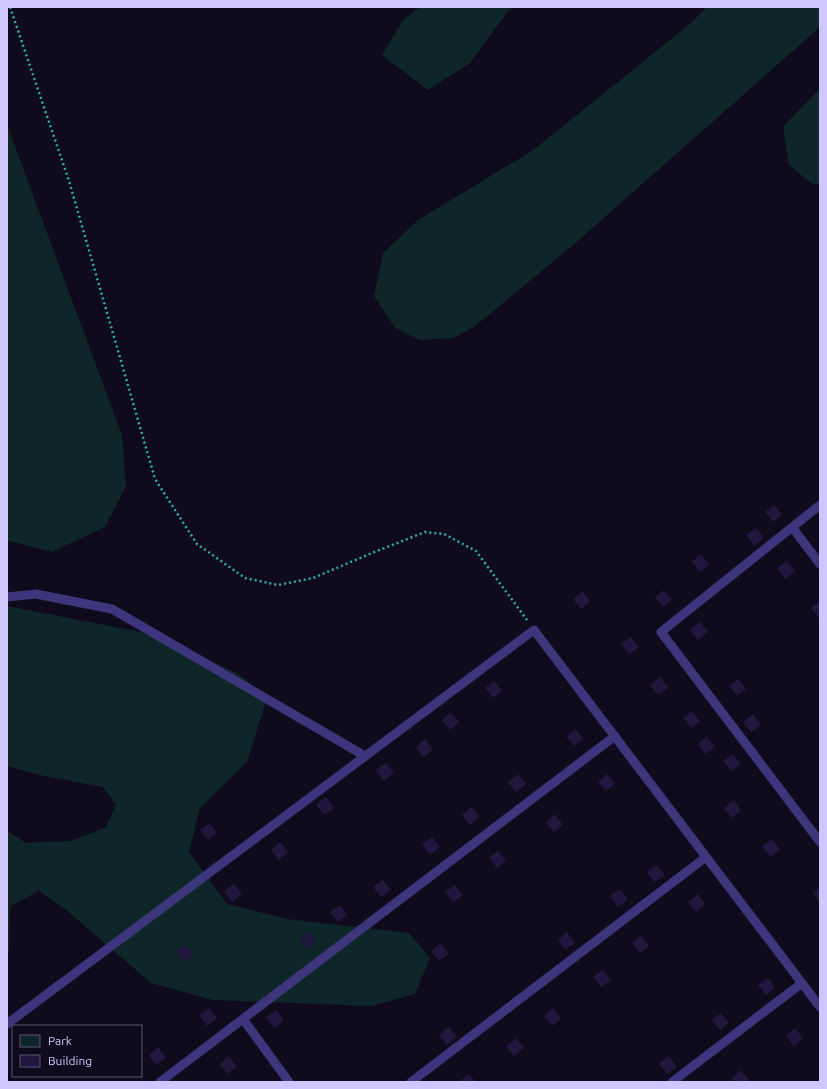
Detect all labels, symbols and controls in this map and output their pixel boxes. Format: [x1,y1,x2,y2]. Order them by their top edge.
legend [12,1025,142,1077]
text: Park [48,1034,72,1047]
text: Building [48,1054,92,1067]

